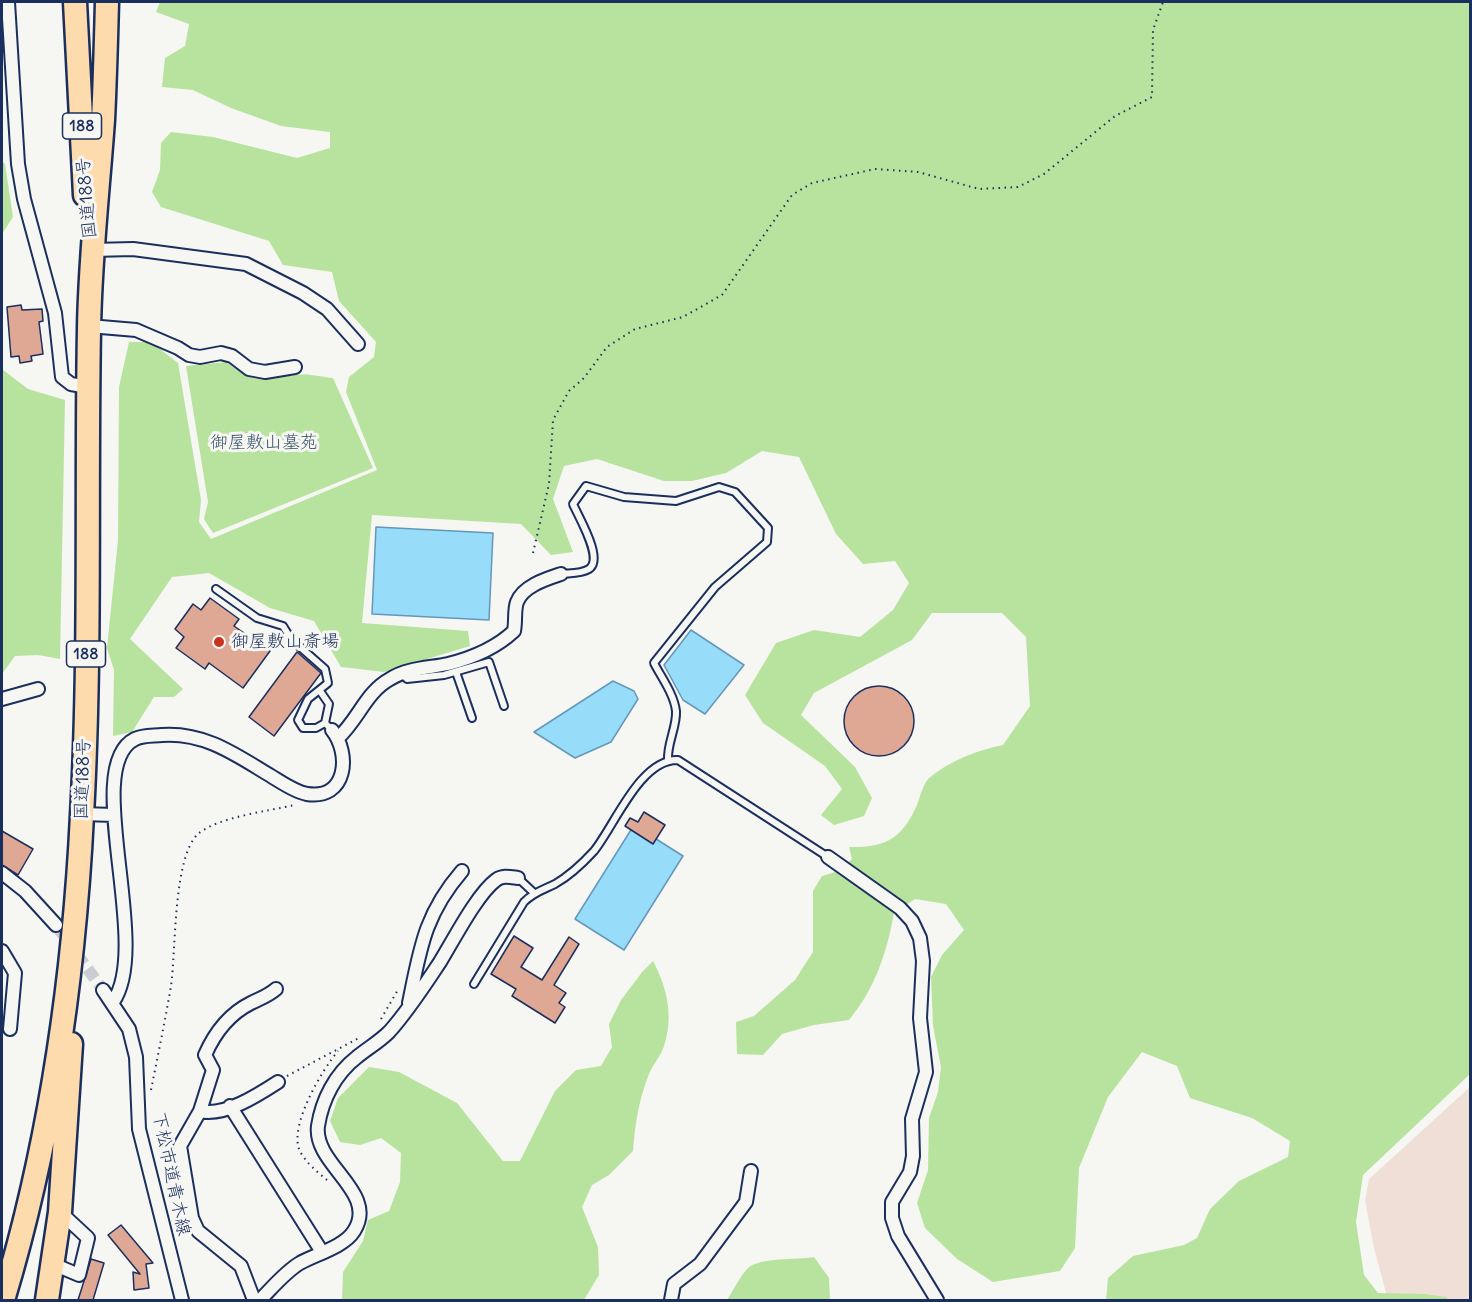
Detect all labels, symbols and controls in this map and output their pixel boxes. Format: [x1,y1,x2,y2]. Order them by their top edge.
road number: 188 [62,113,101,139]
street label: 国道188号 [73,156,101,240]
park label: 御屋敷山墓苑 [210,432,318,454]
place label: 御屋敷山斎場 [231,631,339,653]
marker: 御屋敷山斎場 [212,635,226,649]
road number: 188 [66,641,106,667]
street label: 国道188号 [71,738,95,820]
street label: 下松市道青木線 [147,1110,195,1238]

